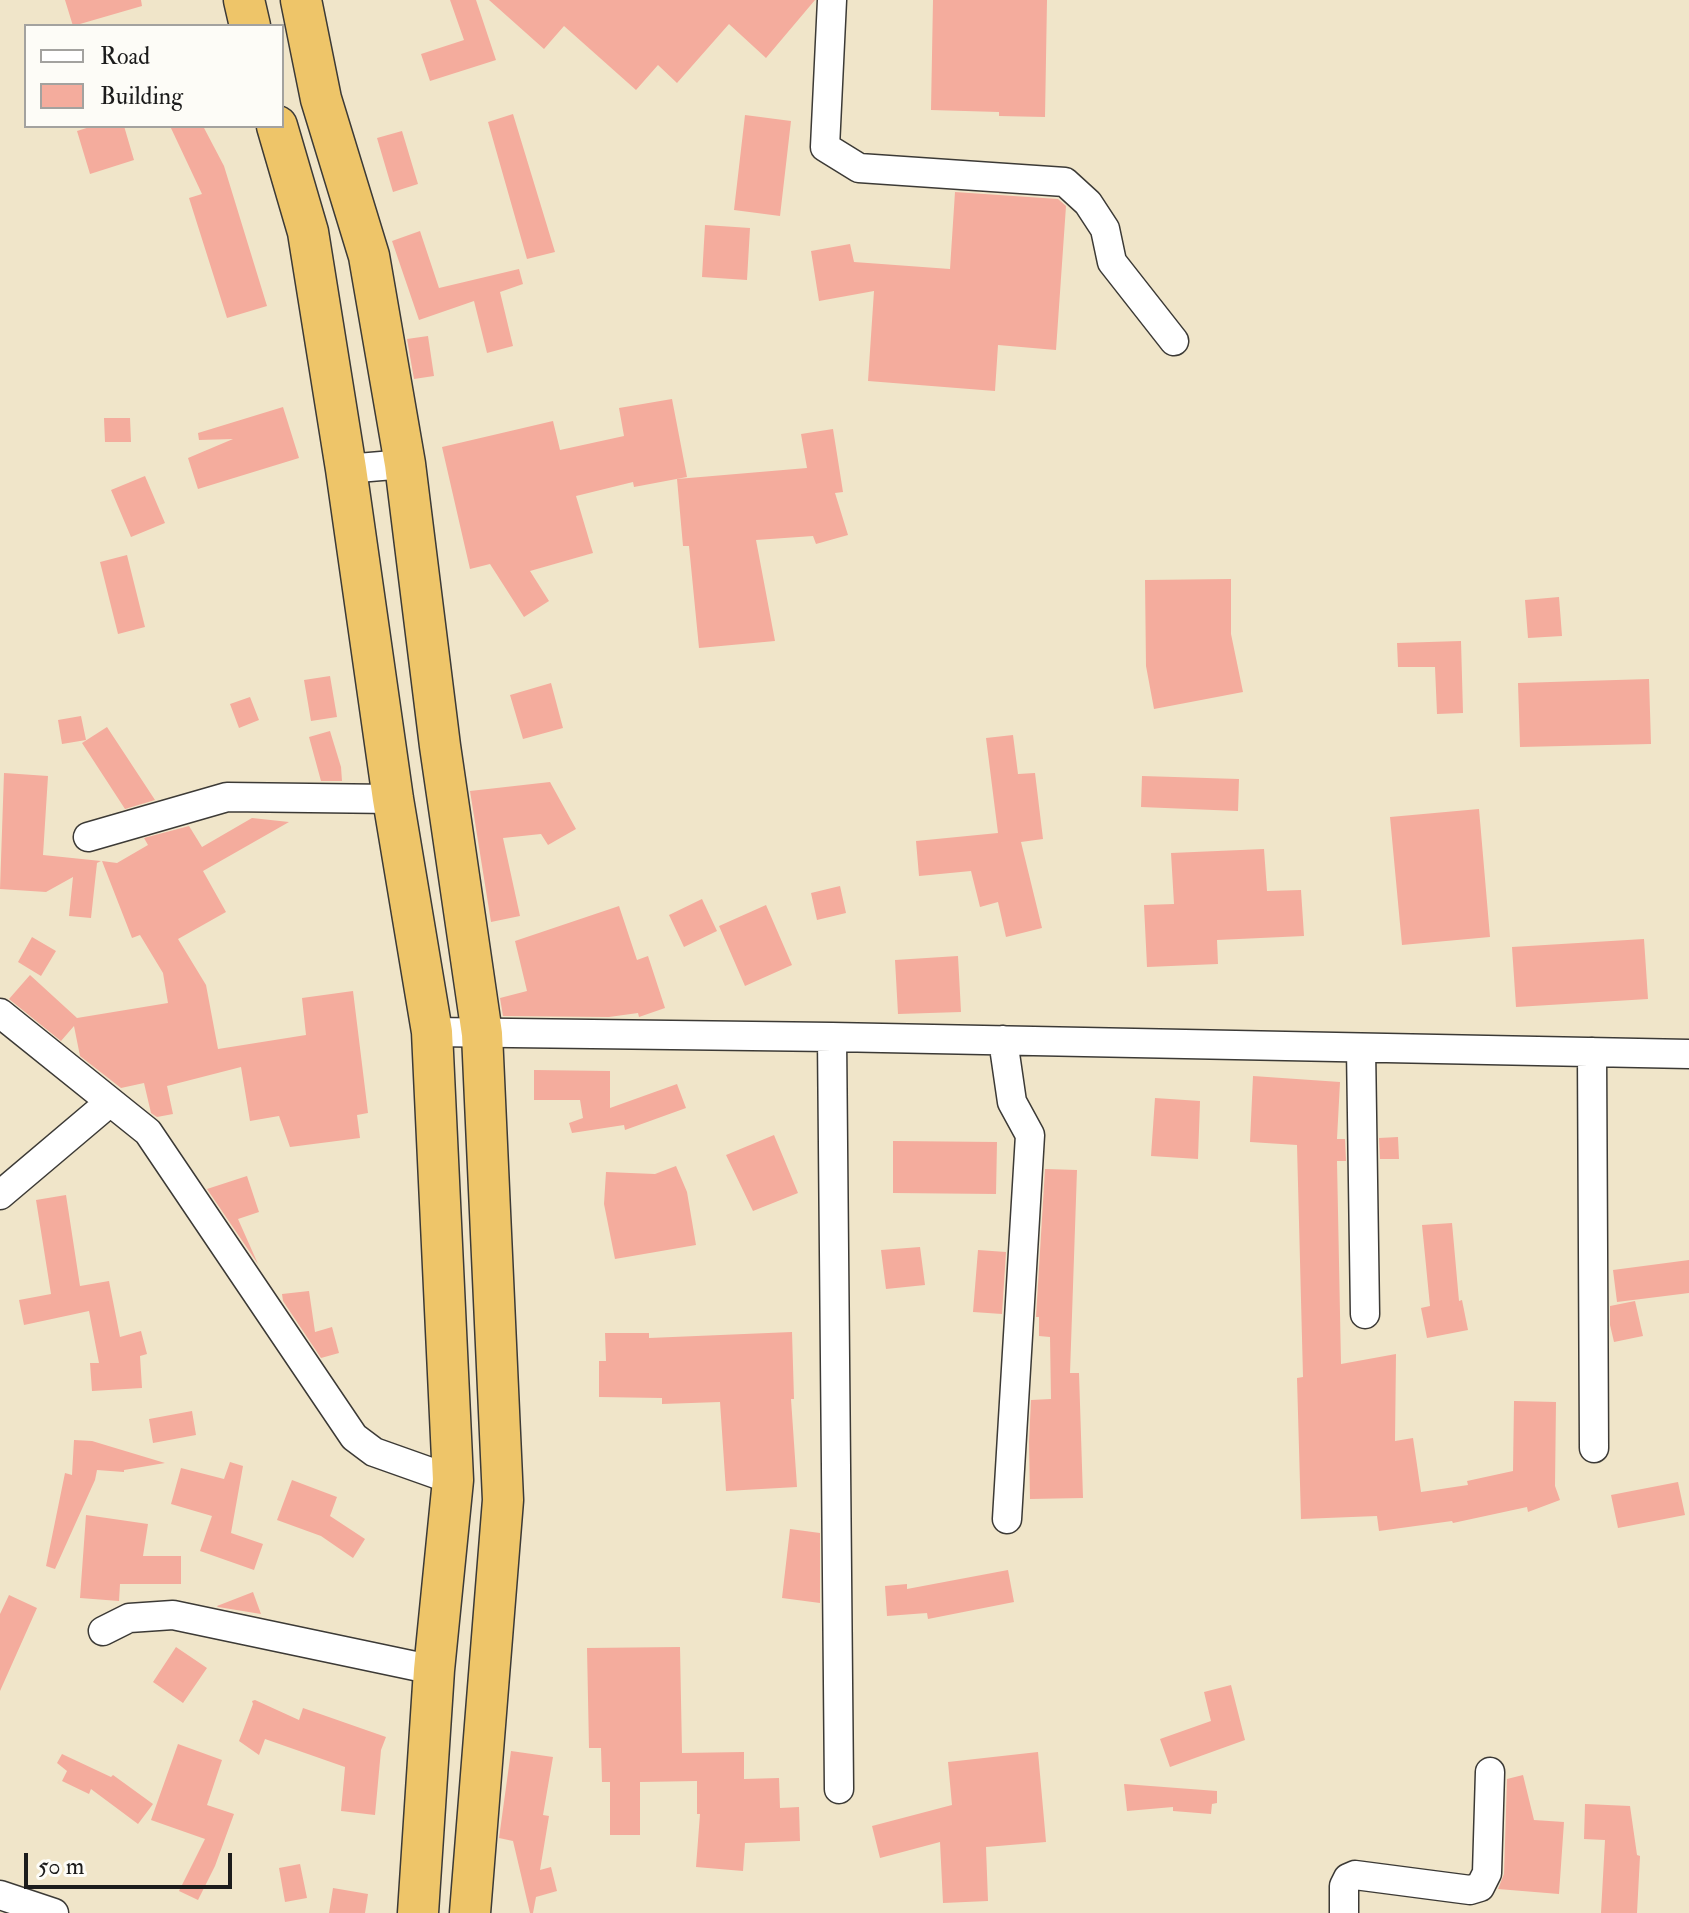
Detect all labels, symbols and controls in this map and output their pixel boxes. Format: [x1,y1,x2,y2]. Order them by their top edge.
legend [24,24,284,128]
text: Road [100,41,150,72]
text: Building [100,81,183,112]
scale bar [28,1837,236,1887]
text: 50 m [38,1851,84,1882]

